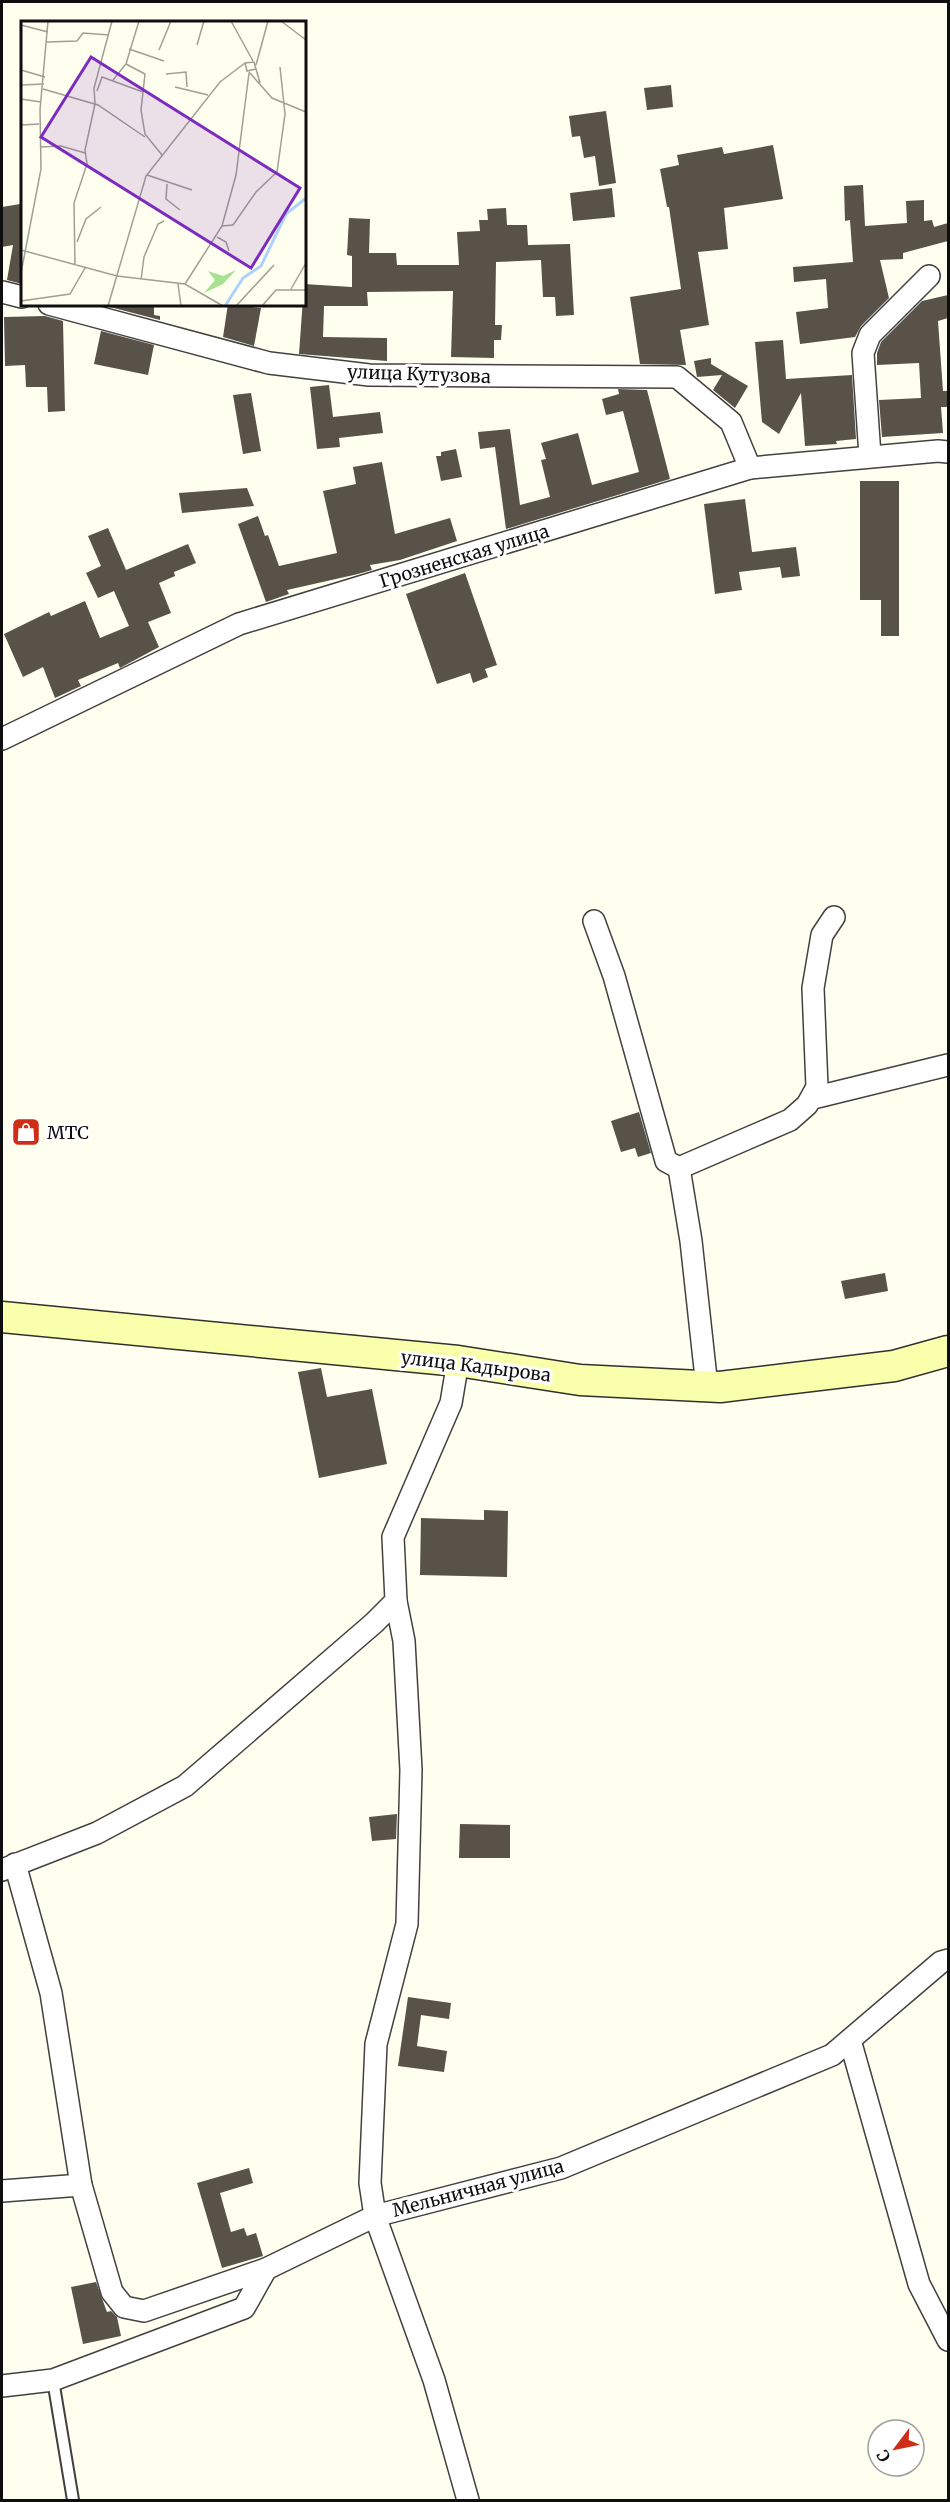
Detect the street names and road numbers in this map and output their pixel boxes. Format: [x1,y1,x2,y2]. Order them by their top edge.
street label: улица Кутузова [347,360,492,388]
street label: Грозненская улица [376,519,552,593]
street label: улица Кадырова [400,1345,553,1387]
street label: Мельничная улица [390,2154,566,2222]

